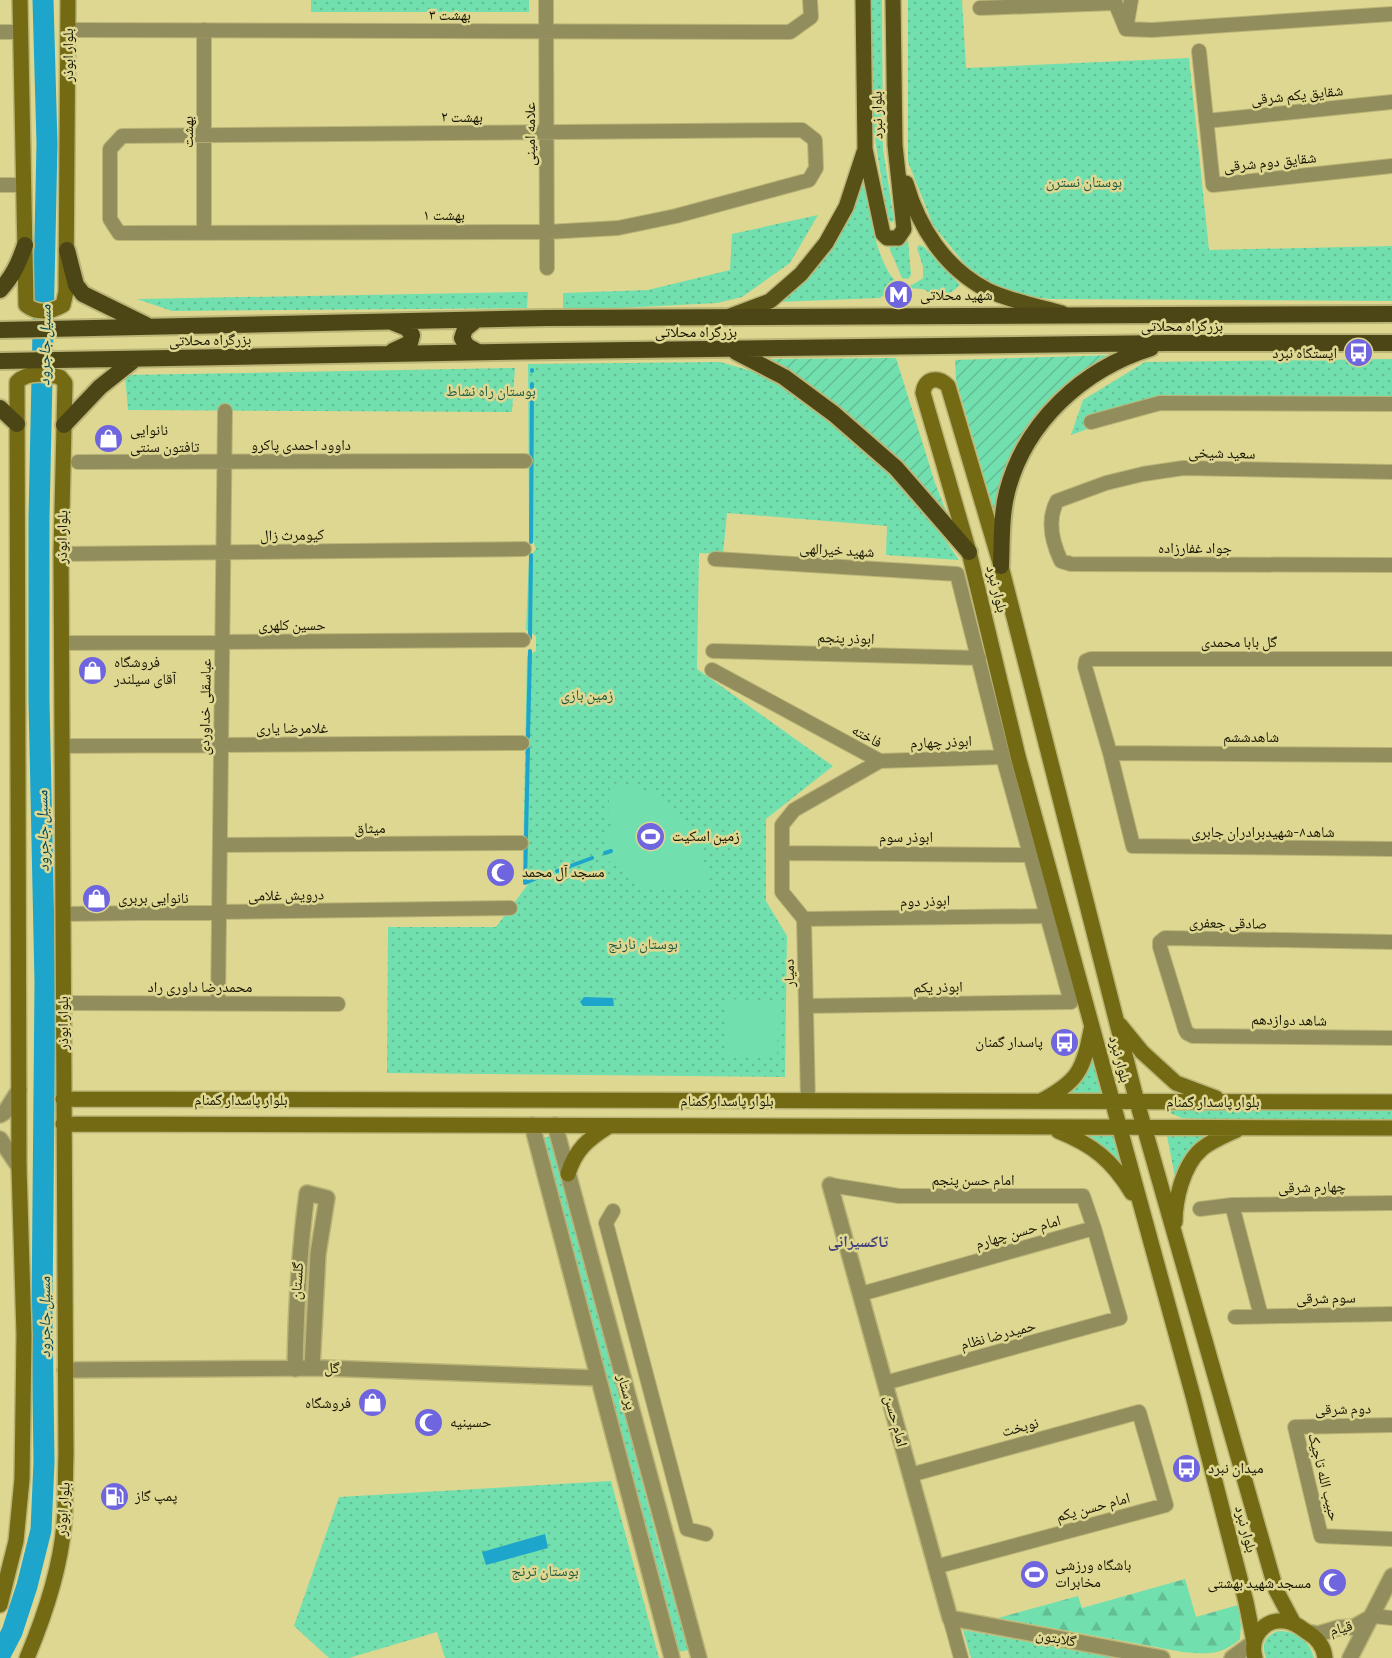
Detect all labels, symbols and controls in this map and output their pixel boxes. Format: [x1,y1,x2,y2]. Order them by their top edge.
street label: بهشت ۳ [429,4,471,25]
street label: بلوار ابوذر [57,28,78,83]
street label: شقایق یکم شرقی [1250,79,1344,110]
street label: بلوار نبرد [866,91,887,139]
street label: علامه امینی [519,102,540,166]
street label: بهشت ۲ [441,106,483,127]
street label: بهشت [177,116,198,148]
street label: شقایق دوم شرقی [1222,146,1318,177]
park label: بوستان نسترن [1046,171,1122,192]
street label: بهشت ۱ [423,204,465,225]
metro station icon: شهید محلاتی [883,279,915,311]
place label: شهید محلاتی [920,284,993,305]
water label: مسیل جاجرود [32,303,56,386]
street label: بزرگراه محلاتی [1141,315,1223,336]
street label: بزرگراه محلاتی [655,321,737,342]
street label: بزرگراه محلاتی [169,328,251,351]
bus stop icon: ایستگاه نبرد [1342,337,1374,369]
place label: ایستگاه نبرد [1272,342,1337,363]
park label: بوستان راه نشاط [446,380,536,401]
place label: نانوایی تافتون سنتی [130,419,200,457]
shop icon: نانوایی تافتون سنتی [93,423,125,455]
street label: داوود احمدی پاکرو [251,434,351,455]
street label: سعید شیخی [1188,441,1256,464]
street label: بلوار ابوذر [51,510,72,565]
street label: کیومرث زال [260,523,324,546]
street label: شهید خیرالهی [799,537,875,562]
street label: جواد غفارزاده [1158,537,1232,558]
street label: بلوار نبرد [981,563,1013,615]
street label: حسین کلهری [258,614,326,635]
street label: ابوذر پنجم [817,626,875,649]
street label: گل بابا محمدی [1201,631,1278,652]
place label: فروشگاه آقای سیلندر [113,651,177,689]
shop icon: فروشگاه آقای سیلندر [77,655,109,687]
street label: عباسقلی خداوردی [193,658,216,756]
park label: زمین بازی [561,684,614,705]
street label: غلامرضا یاری [256,717,329,738]
street label: فاخته [848,719,886,752]
street label: شاهدششم [1223,726,1279,747]
street label: ابوذر چهارم [910,730,972,753]
water label: مسیل جاجرود [30,789,54,872]
street label: میثاق [354,817,386,838]
sports icon: زمین اسکیت [635,820,667,852]
street label: شاهد۸-شهیدبرادران جابری [1191,821,1335,842]
place label: زمین اسکیت [672,825,740,846]
street label: ابوذر سوم [879,826,933,847]
mosque icon: مسجد آل محمد [485,856,517,888]
place label: مسجد آل محمد [522,861,605,882]
shop icon: نانوایی بربری [81,882,113,914]
street label: درویش غلامی [248,883,324,906]
place label: نانوایی بربری [118,887,189,908]
street label: ابوذر دوم [900,890,950,911]
street label: صادقی جعفری [1189,911,1267,934]
park label: بوستان نارنج [608,933,678,954]
street label: دمیار [778,959,799,988]
street label: محمدرضا داوری راد [148,976,253,997]
street label: ابوذر یکم [913,976,963,997]
street label: بلوار ابوذر [52,996,73,1051]
street label: شاهد دوازدهم [1251,1008,1327,1031]
bus stop icon: پاسدار گمنان [1048,1026,1080,1058]
place label: پاسدار گمنان [975,1031,1043,1052]
street label: بلوار نبرد [1104,1033,1137,1085]
street label: بلوار پاسدار گمنام [194,1089,288,1110]
street label: بلوار پاسدار گمنام [680,1090,774,1111]
street label: بلوار پاسدار گمنام [1166,1091,1260,1112]
street label: امام حسن پنجم [931,1169,1015,1190]
street label: چهارم شرقی [1278,1175,1346,1198]
street label: امام حسن چهارم [973,1209,1063,1254]
district label: تاکسیرانی [828,1230,889,1252]
street label: گلستان [285,1261,308,1301]
water label: مسیل جاجرود [33,1276,55,1358]
street label: سوم شرقی [1296,1286,1356,1309]
street label: حمیدرضا نظام [958,1314,1038,1355]
street label: گل [324,1357,340,1378]
street label: پرستار [612,1371,642,1412]
shop icon: فروشگاه [356,1387,388,1419]
place label: فروشگاه [305,1392,351,1413]
street label: امام حسن [880,1393,913,1449]
street label: دوم شرقی [1315,1398,1371,1419]
mosque icon: حسینیه [413,1406,445,1438]
place label: حسینیه [450,1411,492,1432]
street label: نوبخت [999,1412,1041,1442]
street label: حبیب الله تاجیک [1303,1431,1346,1524]
bus stop icon: میدان نبرد [1171,1452,1203,1484]
place label: میدان نبرد [1208,1457,1264,1478]
fuel station icon: پمپ گاز [98,1480,130,1512]
street label: بلوار ابوذر [50,1481,75,1538]
place label: پمپ گاز [134,1485,177,1506]
street label: امام حسن یکم [1054,1487,1132,1526]
street label: بلوار نبرد [1230,1503,1263,1555]
place label: باشگاه ورزشی مخابرات [1055,1554,1131,1592]
sports icon: باشگاه ورزشی مخابرات [1018,1558,1050,1590]
park label: بوستان ترنج [511,1560,579,1581]
mosque icon: مسجد شهید بهشتی [1316,1567,1348,1599]
place label: مسجد شهید بهشتی [1208,1572,1311,1593]
street label: قیام [1327,1615,1355,1640]
street label: گلابتون [1034,1623,1078,1652]

